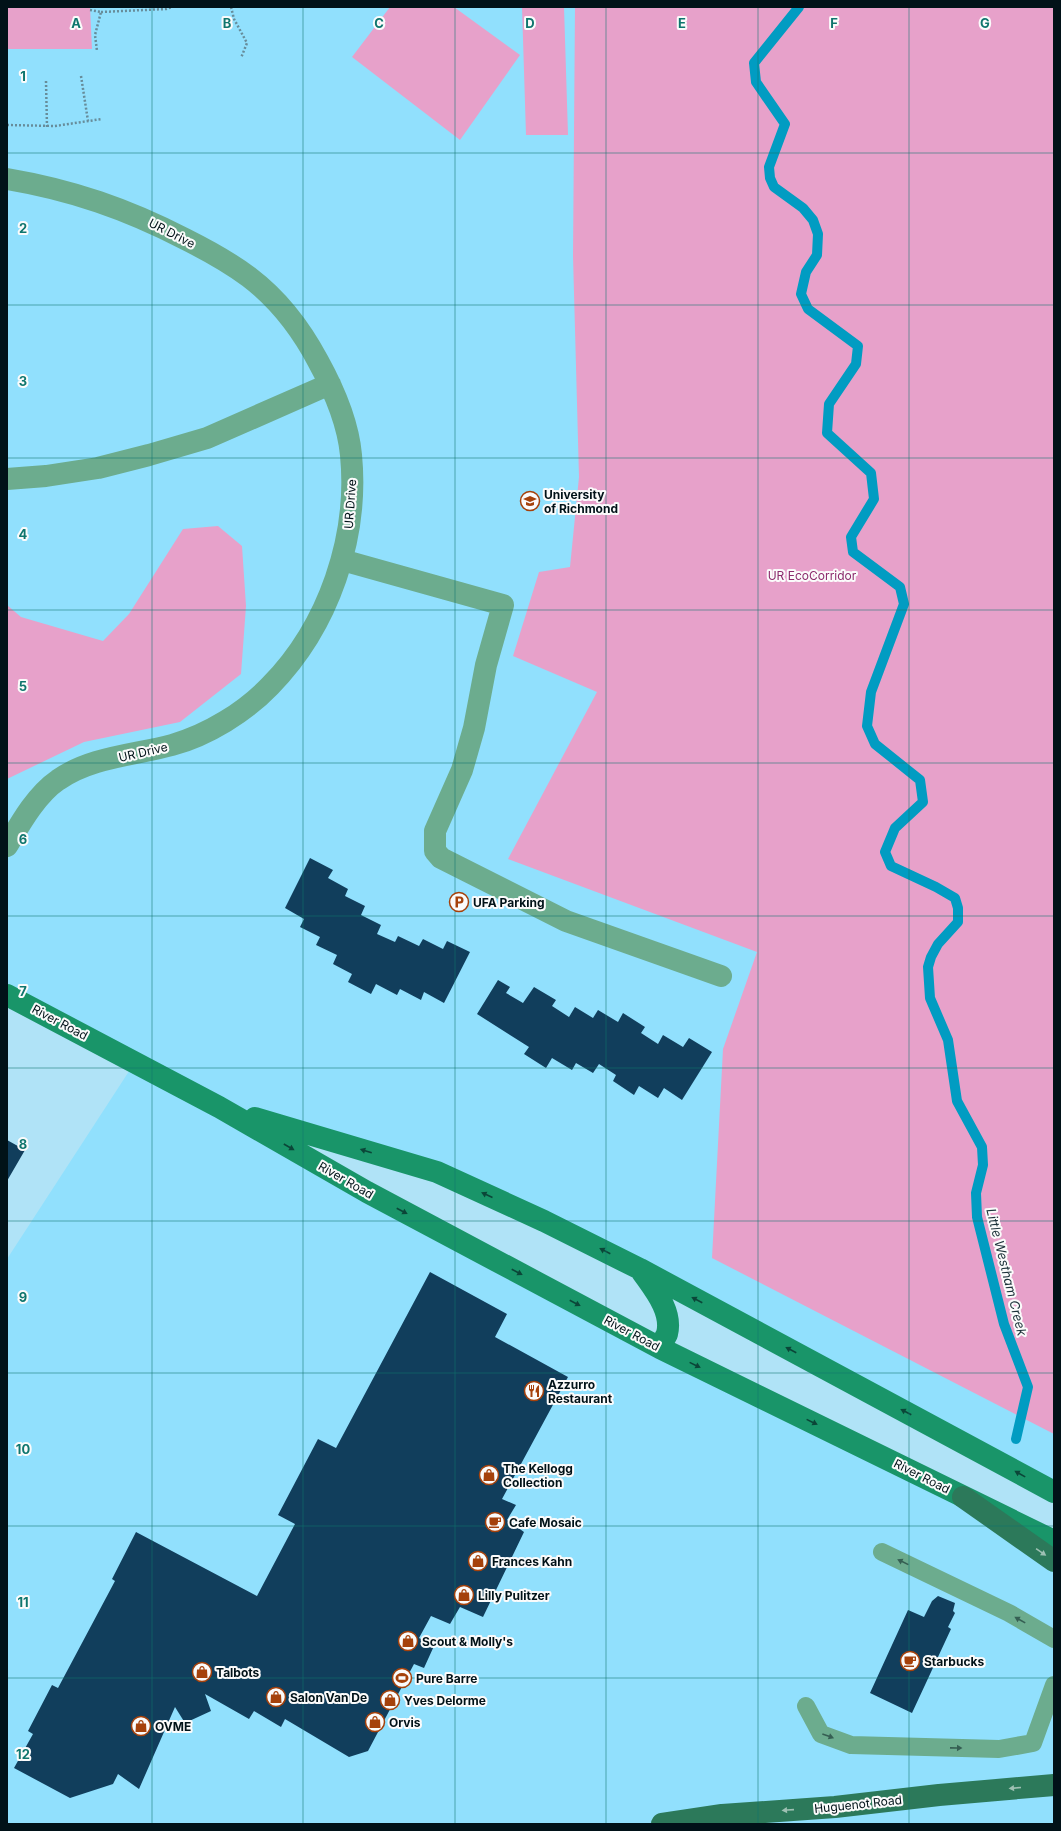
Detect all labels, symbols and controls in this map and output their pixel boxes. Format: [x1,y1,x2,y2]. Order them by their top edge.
text: A [71,15,81,31]
text: B [223,15,232,31]
text: C [374,15,384,31]
text: D [525,15,535,31]
text: E [678,15,686,31]
text: F [830,15,838,31]
text: G [980,15,990,31]
text: 1 [20,68,26,84]
street label: UR Drive [146,215,198,251]
text: 2 [19,220,27,236]
text: 3 [19,373,27,389]
street label: UR Drive [341,479,359,529]
place label: University of Richmond [544,487,618,516]
school or university icon: University of Richmond [519,490,541,512]
text: 4 [19,526,28,542]
park label: UR EcoCorridor [768,568,857,583]
text: 5 [19,678,27,694]
street label: UR Drive [117,739,169,765]
text: 6 [19,831,27,847]
parking icon: UFA Parking [448,891,470,913]
place label: UFA Parking [473,895,544,910]
text: 7 [19,983,27,999]
street label: River Road [30,1001,90,1043]
text: 8 [19,1136,27,1152]
one-way arrow [283,1144,295,1151]
one-way arrow [359,1148,371,1154]
street label: River Road [316,1158,376,1202]
one-way arrow [481,1192,493,1198]
water label: Little Westham Creek [983,1207,1031,1338]
one-way arrow [397,1208,408,1214]
one-way arrow [599,1248,611,1255]
one-way arrow [511,1269,523,1275]
text: 9 [19,1289,27,1305]
one-way arrow [692,1297,703,1303]
one-way arrow [570,1300,581,1306]
street label: River Road [602,1312,662,1354]
one-way arrow [785,1347,797,1353]
one-way arrow [689,1362,701,1368]
place label: Azzurro Restaurant [548,1377,613,1406]
restaurant icon: Azzurro Restaurant [523,1380,545,1402]
one-way arrow [900,1408,911,1415]
one-way arrow [806,1419,817,1425]
text: 10 [16,1441,30,1457]
street label: River Road [891,1455,953,1497]
place label: The Kellogg Collection [503,1461,573,1490]
shop icon: The Kellogg Collection [478,1464,500,1486]
one-way arrow [1014,1470,1026,1477]
cafe icon: Cafe Mosaic [484,1511,506,1533]
place label: Cafe Mosaic [509,1515,582,1530]
one-way arrow [1036,1548,1046,1556]
shop icon: Frances Kahn [467,1550,489,1572]
place label: Frances Kahn [492,1554,572,1569]
one-way arrow [898,1559,909,1565]
shop icon: Lilly Pulitzer [453,1584,475,1606]
place label: Lilly Pulitzer [478,1588,550,1603]
text: 11 [17,1594,29,1610]
one-way arrow [1014,1616,1026,1623]
shop icon: Scout & Molly's [397,1630,419,1652]
place label: Scout & Molly's [422,1634,513,1649]
cafe icon: Starbucks [899,1650,921,1672]
place label: Starbucks [924,1654,984,1669]
shop icon: Talbots [191,1661,213,1683]
place label: Talbots [216,1665,260,1680]
sports icon: Pure Barre [391,1667,413,1689]
place label: Pure Barre [416,1671,477,1686]
shop icon: Salon Van De [265,1686,287,1708]
shop icon: Yves Delorme [379,1689,401,1711]
place label: Salon Van De [290,1690,367,1705]
place label: Yves Delorme [404,1693,486,1708]
shop icon: Orvis [364,1711,386,1733]
shop icon: OVME [130,1715,152,1737]
place label: Orvis [389,1715,421,1730]
place label: OVME [155,1719,191,1734]
one-way arrow [822,1734,834,1740]
one-way arrow [950,1745,963,1751]
text: 12 [16,1746,30,1762]
one-way arrow [1009,1784,1021,1791]
street label: Huguenot Road [813,1792,903,1816]
one-way arrow [782,1807,794,1814]

